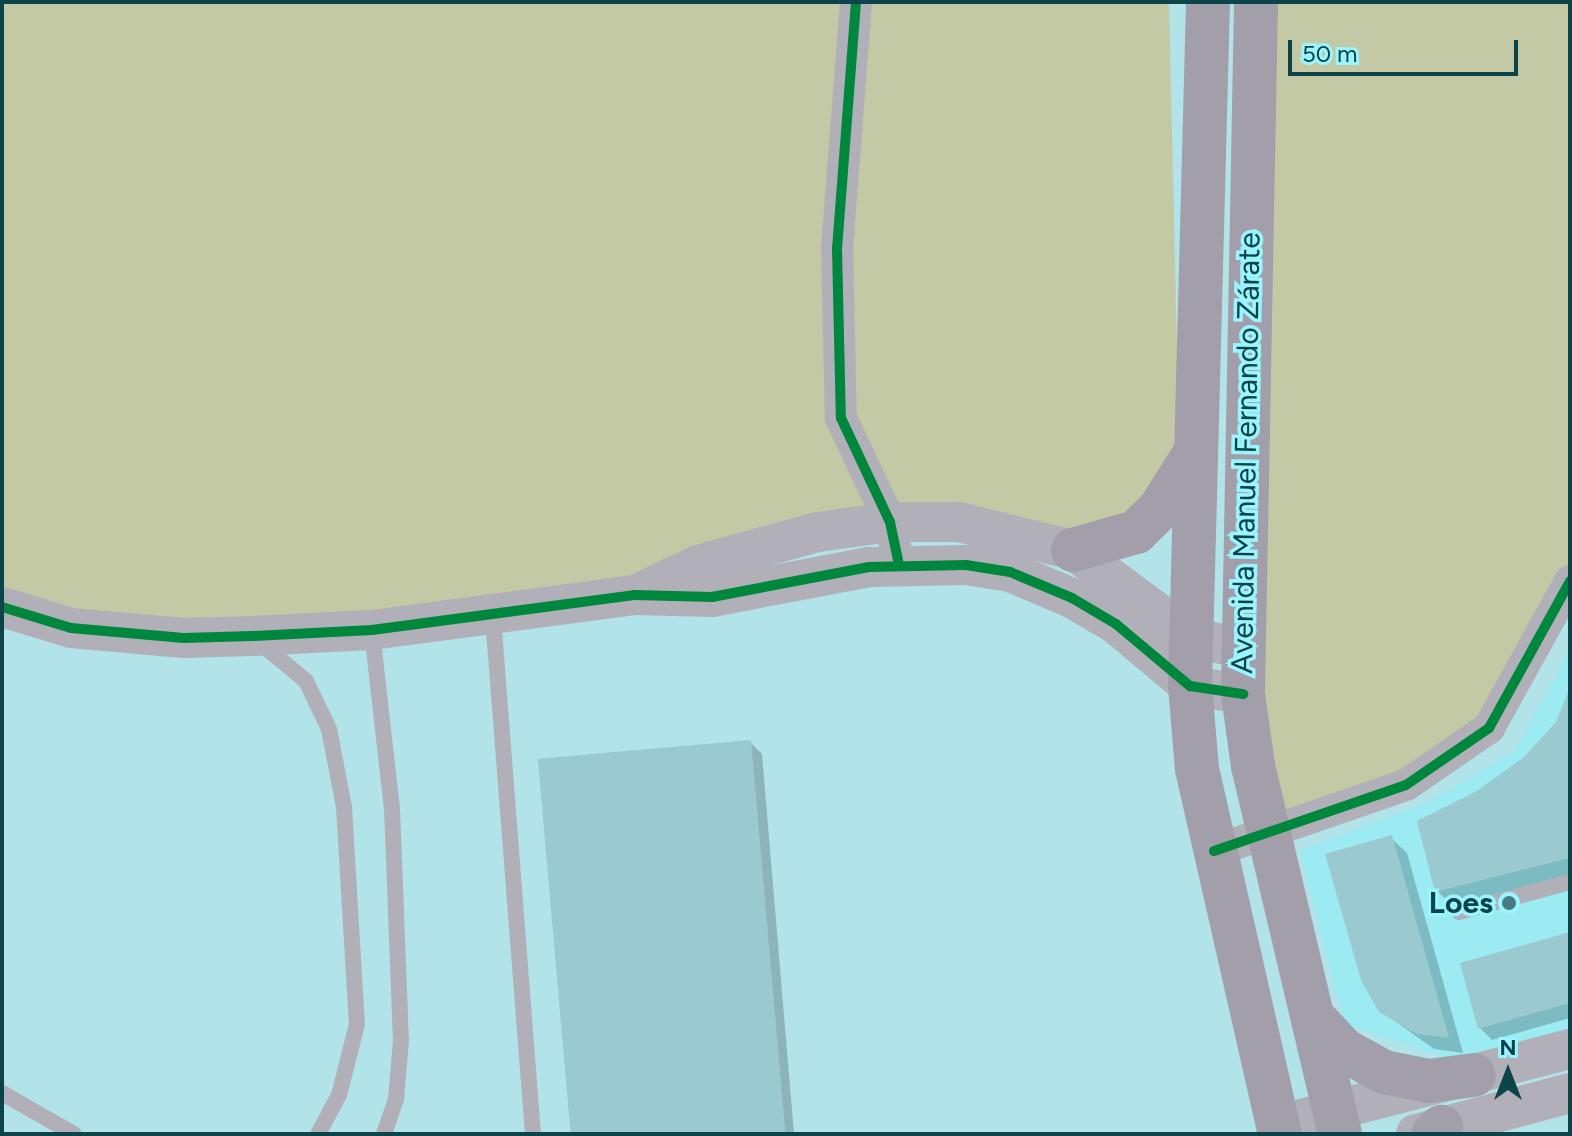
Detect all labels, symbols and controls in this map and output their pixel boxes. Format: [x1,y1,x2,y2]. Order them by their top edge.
scale bar [1292,24,1522,74]
text: 50 m [1302,39,1358,68]
street label: Avenida Manuel Fernando Zárate [1224,232,1268,674]
place label: Loes [1429,885,1493,921]
marker: Loes [1500,894,1518,912]
north arrow [1468,1032,1548,1112]
text: N [1499,1034,1517,1061]

